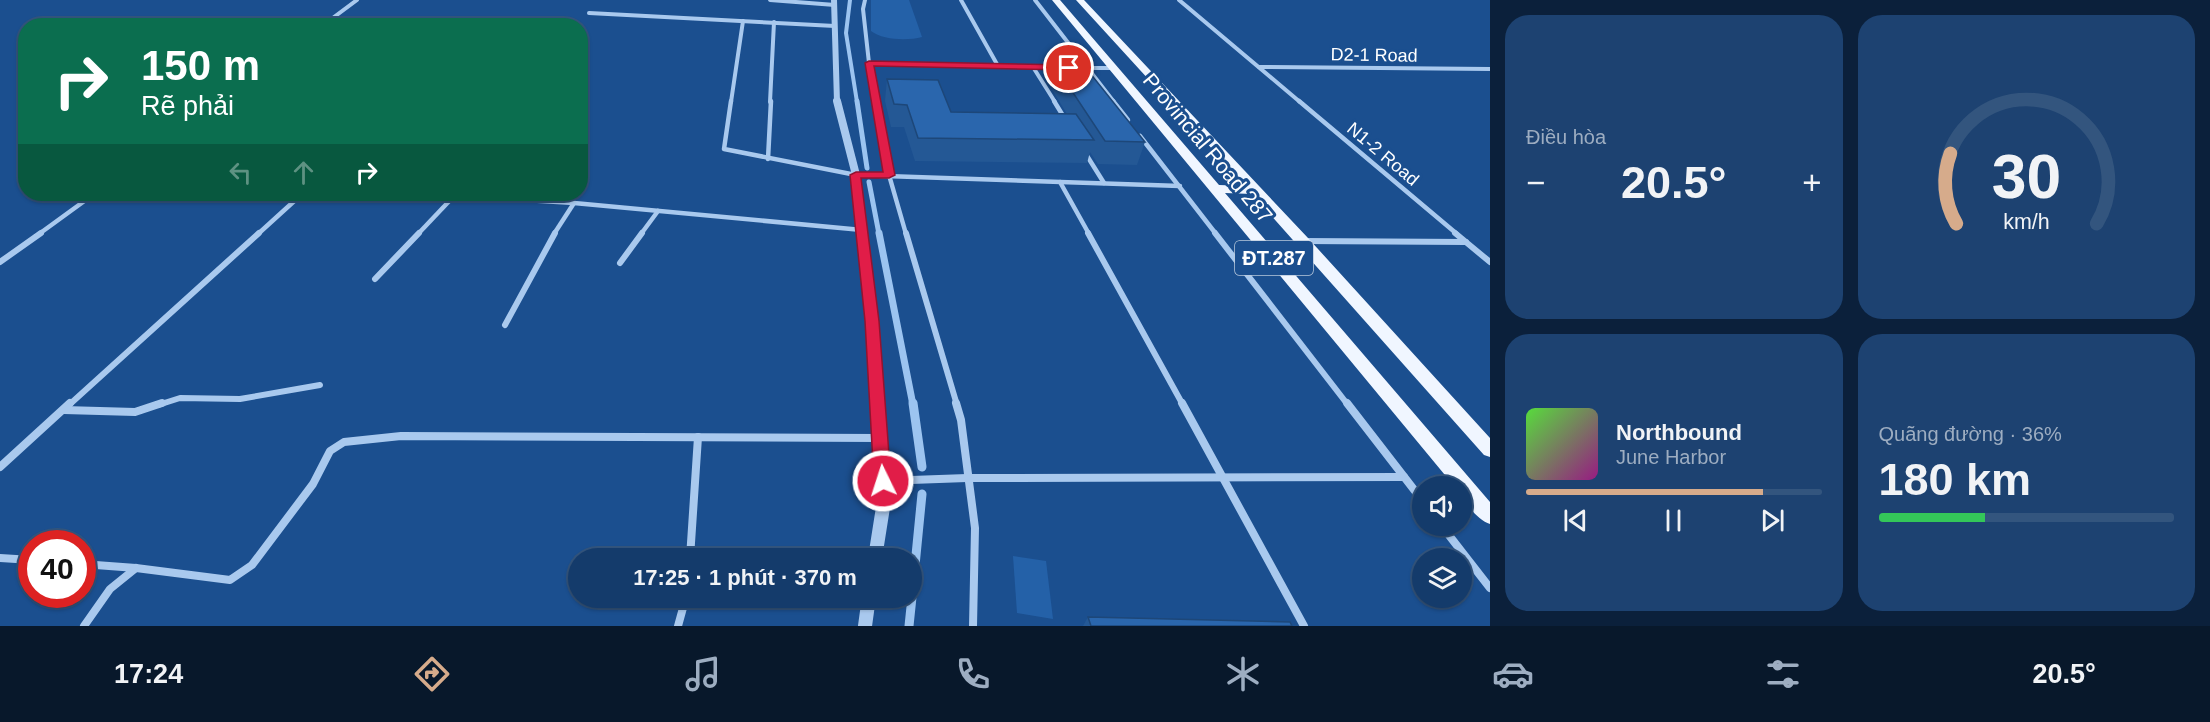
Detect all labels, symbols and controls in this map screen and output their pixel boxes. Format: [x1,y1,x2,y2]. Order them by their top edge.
icon: right [42,42,120,120]
text: 150 m [141,42,260,89]
pin [1043,42,1094,93]
street label: D2-1 Road [1330,44,1418,66]
icon: arrive [1052,51,1085,84]
street label: Provincial Road 287 [1139,69,1277,227]
text: Rẽ phải [141,91,234,121]
street label: N1-2 Road [1343,118,1423,190]
text: Điều hòa [1526,126,1606,148]
text: 30 [1992,142,2061,211]
icon: left [224,156,257,189]
icon: ahead [287,156,320,189]
icon: right [350,156,383,189]
text: 20.5° [1621,157,1727,208]
text: − [1526,164,1545,201]
text: + [1802,164,1822,201]
text: km/h [2003,210,2049,234]
road number: ĐT.287 [1235,241,1313,275]
text: Northbound [1616,420,1742,445]
text: Quãng đường · 36% [1879,423,2062,445]
text: June Harbor [1616,446,1726,468]
position arrow [851,449,915,513]
text: 180 km [1879,454,2031,505]
map controls [1412,476,1472,608]
button: sound [1412,476,1472,536]
icon: previous [1559,504,1592,537]
icon: pause [1657,504,1690,537]
icon: next [1756,504,1789,537]
speed limit sign: 40 [18,530,96,608]
button: layers [1412,548,1472,608]
text: 17:25 · 1 phút · 370 m [633,565,857,590]
icon: directions [411,653,453,695]
icon: music [682,653,724,695]
icon: phone [952,653,994,695]
icon: climate [1222,653,1264,695]
icon: car [1492,653,1534,695]
icon: filters [1762,653,1804,695]
text: 17:24 [114,659,183,689]
text: 20.5° [2032,659,2096,689]

